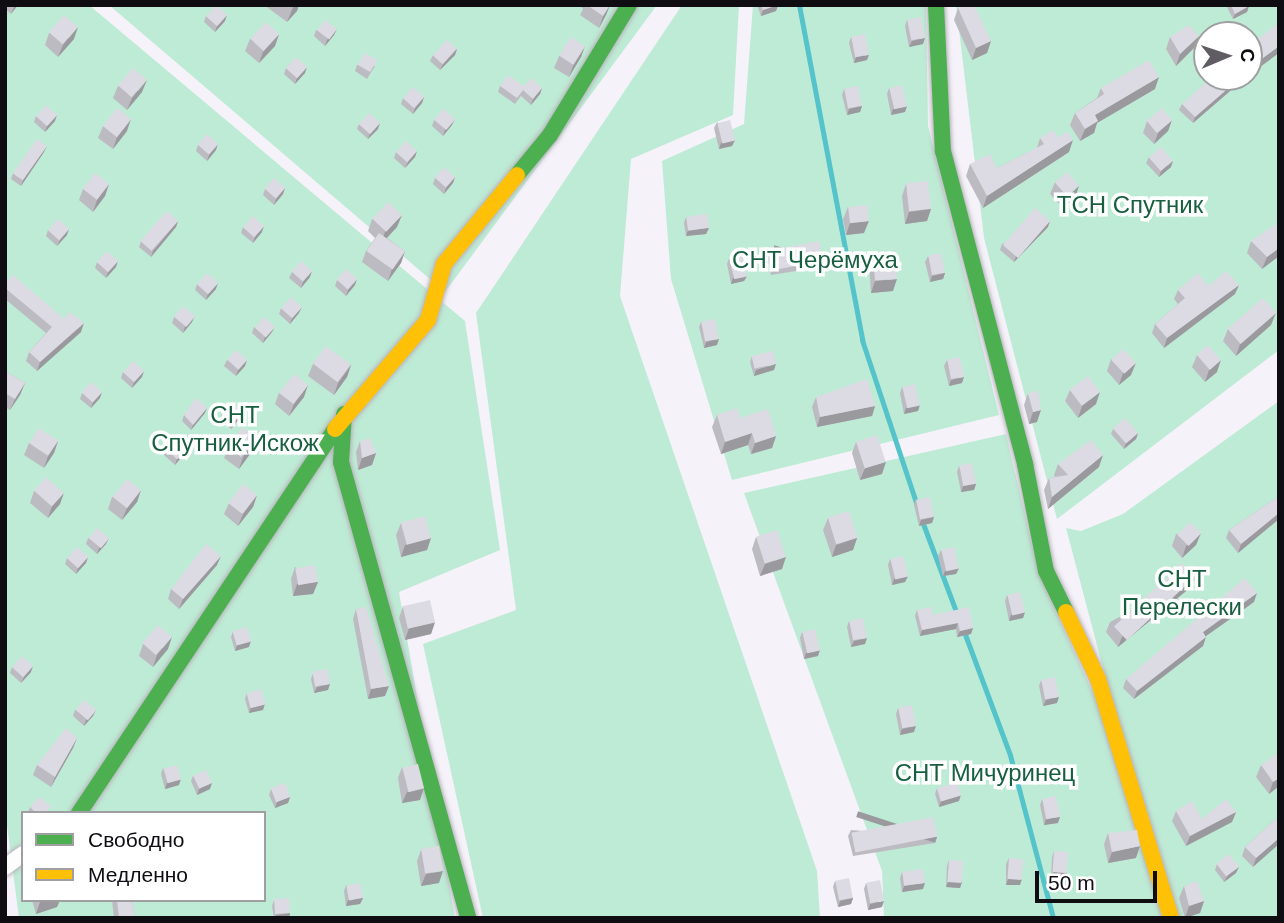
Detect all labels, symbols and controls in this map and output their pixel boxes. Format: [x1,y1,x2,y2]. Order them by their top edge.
north arrow [1193,21,1263,91]
text: С [1237,48,1258,63]
park label: ТСН Спутник [1057,191,1203,219]
park label: СНТ Черёмуха [732,246,898,274]
park label: СНТ Спутник-Искож [151,401,319,457]
park label: СНТ Перелески [1122,565,1242,621]
park label: СНТ Мичуринец [895,759,1075,787]
legend [21,811,266,902]
text: Свободно [88,828,185,851]
scale bar [1039,856,1162,900]
text: Медленно [88,863,188,886]
text: 50 m [1048,871,1095,894]

